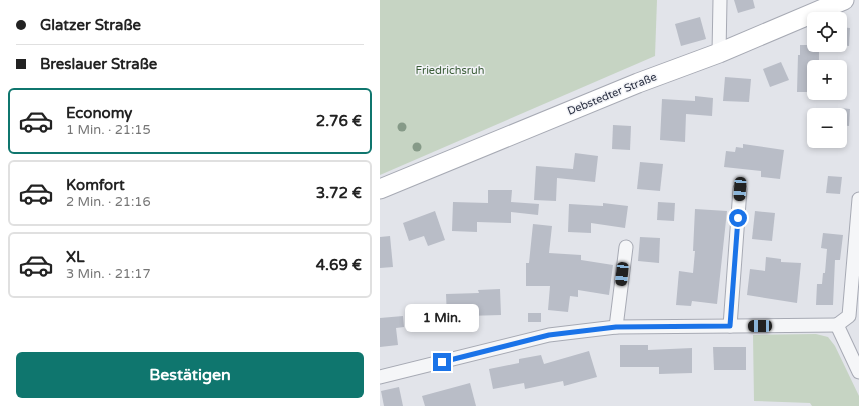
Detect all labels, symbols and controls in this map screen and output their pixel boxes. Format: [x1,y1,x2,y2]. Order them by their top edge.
map controls [807,12,847,148]
button: locate [807,12,847,52]
text: Glatzer Straße [40,16,141,34]
text: Breslauer Straße [40,55,157,73]
button: + [807,60,847,100]
park label: Friedrichsruh [416,64,484,77]
street label: Debstedter Straße [565,70,659,118]
icon: car [18,103,54,139]
text: Economy [66,104,132,122]
button: − [807,108,847,148]
text: 2.76 € [316,112,362,130]
text: 1 Min. · 21:15 [66,122,151,138]
icon: car [18,175,54,211]
text: Komfort [66,176,125,194]
car [733,177,747,201]
text: 3.72 € [316,184,362,202]
text: 2 Min. · 21:16 [66,194,151,210]
route start [729,209,747,227]
icon: car [18,247,54,283]
text: XL [66,248,85,266]
text: 4.69 € [316,256,362,274]
car [615,261,629,287]
text: 3 Min. · 21:17 [66,266,151,282]
callout: 1 Min. [405,304,479,332]
text: 1 Min. [423,310,461,326]
car [748,320,772,332]
button: Bestätigen [16,352,364,398]
route end [433,353,451,371]

